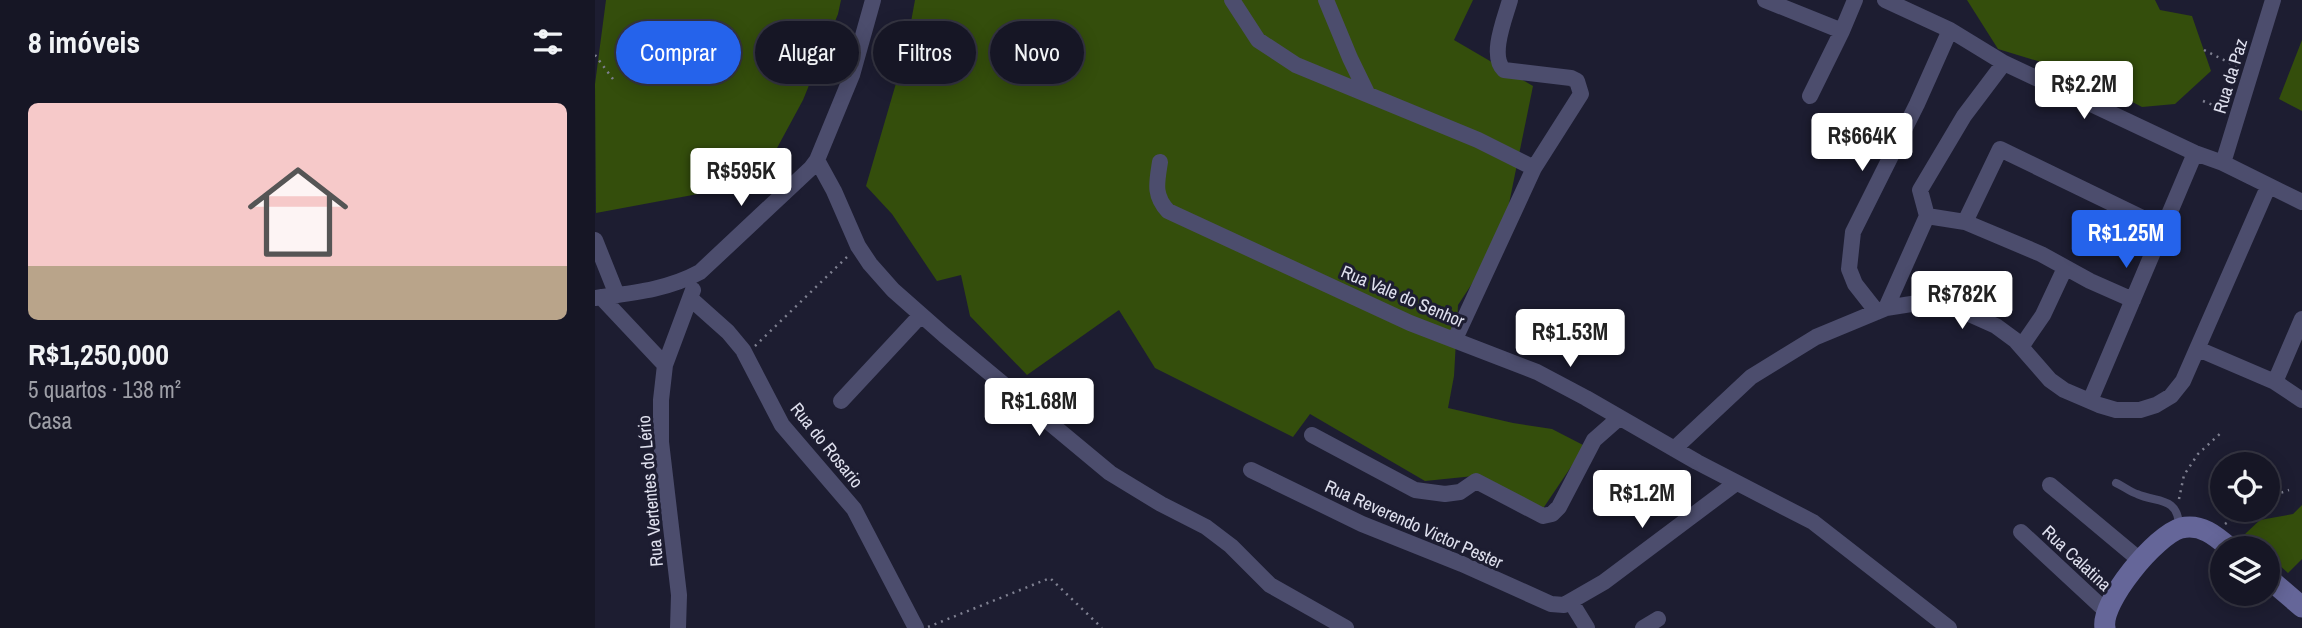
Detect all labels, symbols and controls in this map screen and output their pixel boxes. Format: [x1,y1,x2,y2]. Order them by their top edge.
chip: Comprar [616,21,741,84]
chip: Alugar [755,21,859,84]
chip: Filtros [873,21,976,84]
chip: Novo [990,21,1084,84]
text: 8 imóveis [28,22,140,62]
icon: filters [529,23,567,61]
street label: Rua da Paz [2207,35,2253,117]
pin: R$2.2M [2027,61,2141,121]
text: R$2.2M [2051,68,2117,99]
pin: R$664K [1805,114,1919,173]
text: R$664K [1827,120,1897,151]
pin: R$595K [684,148,798,208]
icon: home [235,149,361,275]
text: R$595K [706,155,776,186]
pin: R$1.25M [2061,210,2191,270]
text: R$1.25M [2088,217,2164,248]
street label: Rua Vale do Senhor [1337,259,1469,333]
pin: R$782K [1905,272,2019,331]
text: R$782K [1927,278,1997,309]
pin: R$1.53M [1505,310,1635,369]
text: R$1.53M [1532,316,1608,347]
text: R$1,250,000 [28,334,169,374]
text: 5 quartos · 138 m² [28,374,181,405]
pin: R$1.68M [974,378,1104,438]
text: R$1.68M [1001,385,1077,416]
street label: Rua do Rosario [785,397,869,493]
text: Casa [28,405,72,436]
street label: Rua Vertentes do Lério [631,414,669,568]
map controls [2210,452,2280,606]
button: locate [2210,452,2280,522]
pin: R$1.2M [1585,470,1699,530]
street label: Rua Reverendo Victor Pester [1321,473,1507,575]
text: R$1.2M [1609,477,1675,508]
street label: Rua Calatina [2037,519,2117,597]
button: layers [2210,536,2280,606]

